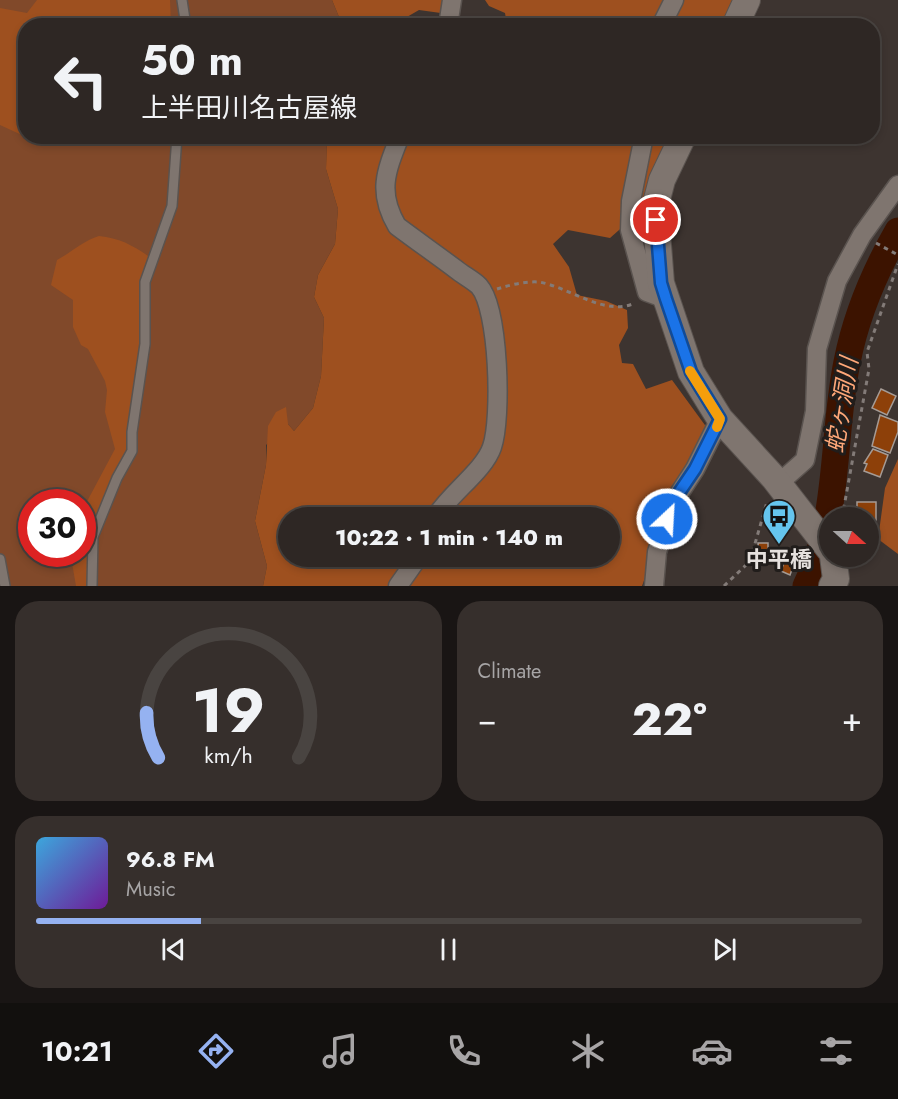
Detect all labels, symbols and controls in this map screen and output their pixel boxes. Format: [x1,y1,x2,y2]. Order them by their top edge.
text: 50 m [141,30,243,91]
icon: left [42,42,120,120]
text: 上半田川名古屋線 [141,88,357,127]
pin [630,194,681,245]
icon: arrive [639,203,672,236]
water label: 蛇ヶ洞川 [817,352,867,455]
position arrow [635,487,699,551]
speed limit sign: 30 [18,489,96,567]
bus stop icon: 中平橋 [761,498,797,545]
north arrow [819,507,879,567]
map controls [819,507,879,567]
text: 10:22 · 1 min · 140 m [335,521,563,553]
place label: 中平橋 [746,543,812,575]
text: Climate [478,657,541,686]
text: 19 [191,665,265,755]
text: 22° [632,687,707,752]
text: − [478,696,497,743]
text: + [842,696,862,743]
text: km/h [204,740,252,771]
text: 96.8 FM [126,843,215,875]
text: Music [126,875,176,904]
icon: previous [157,933,190,966]
icon: pause [432,933,465,966]
icon: next [708,933,741,966]
icon: directions [195,1030,237,1072]
icon: music [319,1030,361,1072]
icon: phone [443,1030,485,1072]
icon: climate [567,1030,609,1072]
icon: car [691,1030,733,1072]
icon: filters [815,1030,857,1072]
text: 10:21 [41,1032,113,1071]

